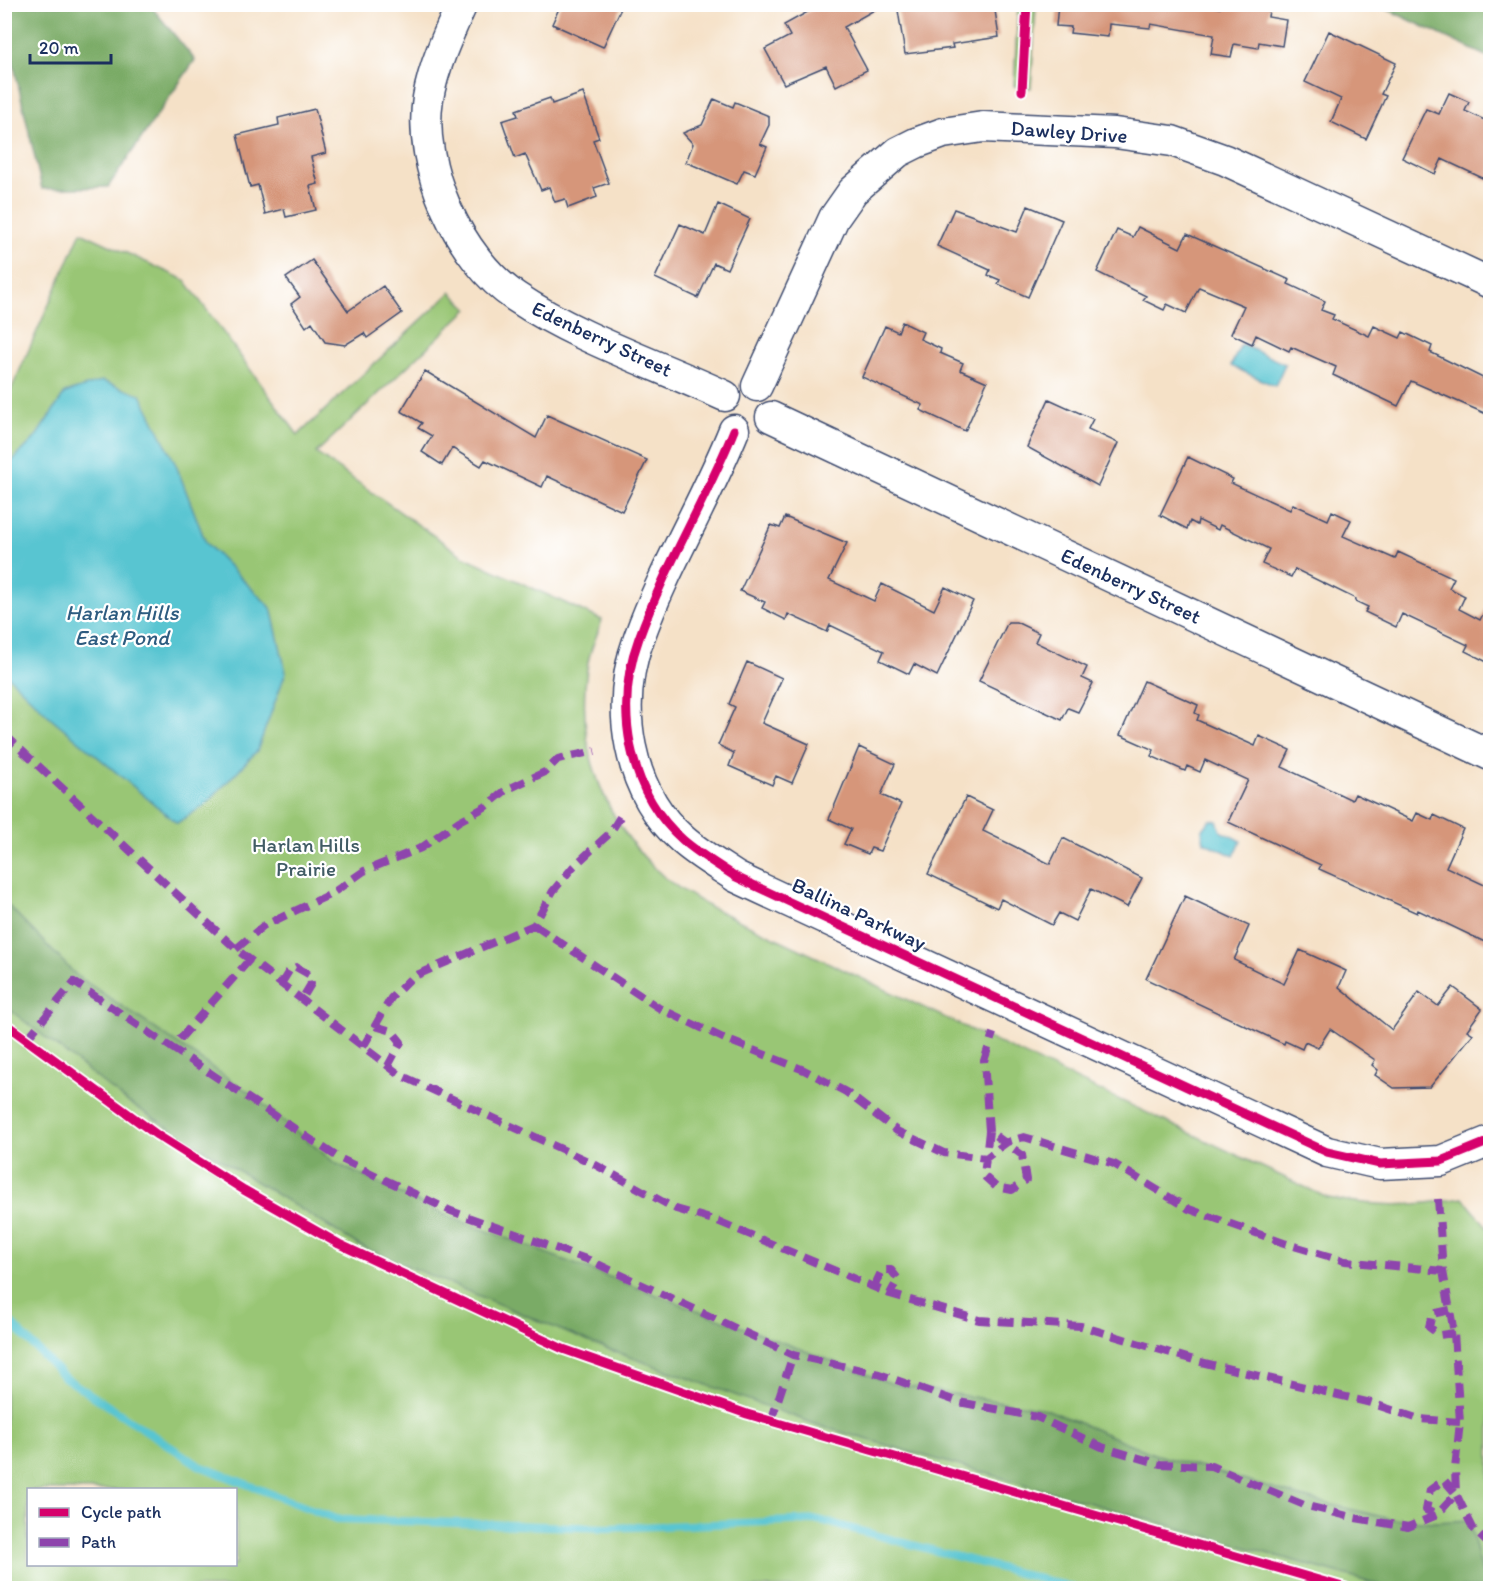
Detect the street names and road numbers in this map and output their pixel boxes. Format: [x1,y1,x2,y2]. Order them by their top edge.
street label: Dawley Drive [1010,115,1128,148]
street label: Edenberry Street [528,295,676,382]
street label: Edenberry Street [1057,542,1205,629]
street label: Ballina Parkway [788,872,930,956]

